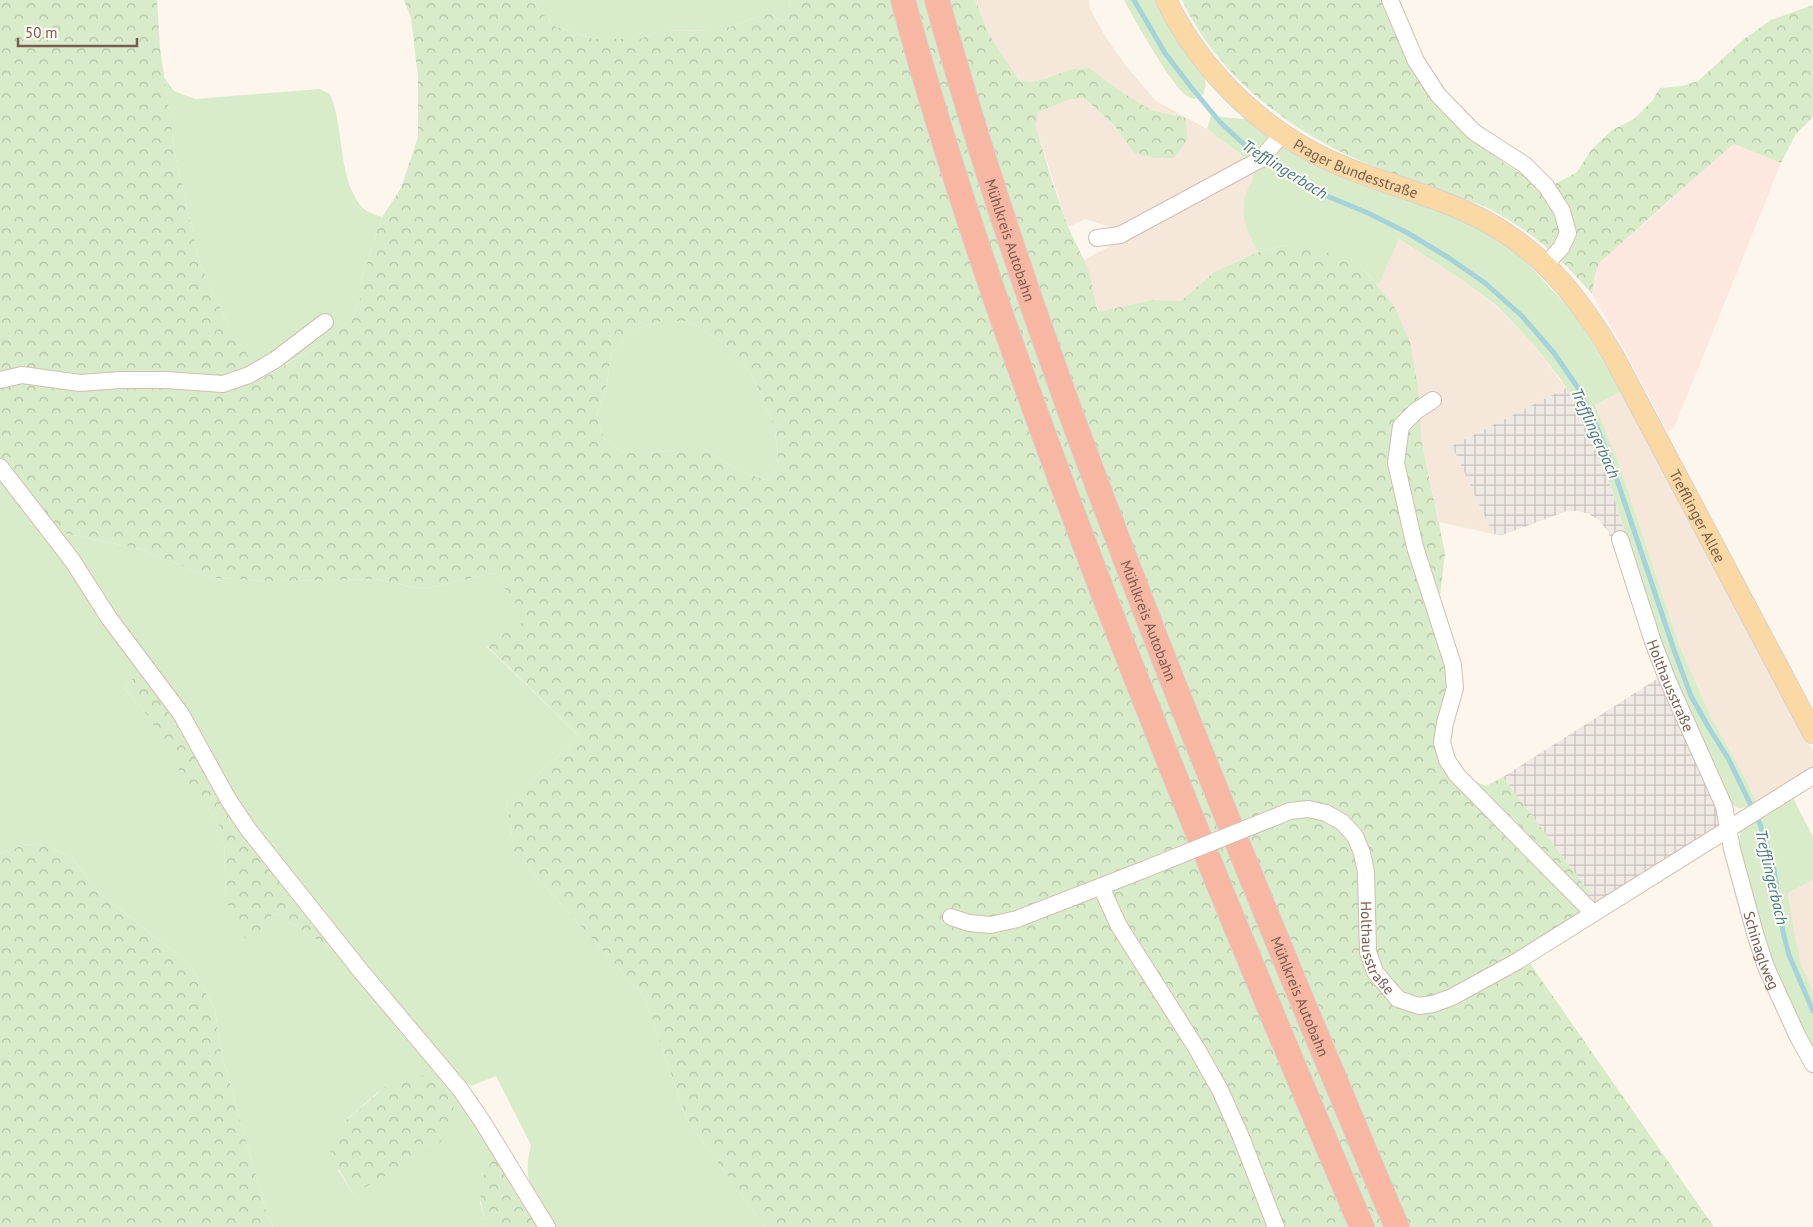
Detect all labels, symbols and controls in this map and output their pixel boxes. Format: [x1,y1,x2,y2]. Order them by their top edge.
scale bar [18,15,136,47]
text: 50 m [25,23,58,42]
street label: Prager Bundesstraße [1290,134,1421,202]
water label: Trefflingerbach [1239,135,1331,203]
street label: Mühlkreis Autobahn [981,176,1040,304]
water label: Trefflingerbach [1567,385,1625,481]
street label: Trefflinger Allee [1666,466,1730,565]
street label: Mühlkreis Autobahn [1117,557,1181,684]
street label: Holthausstraße [1643,636,1699,734]
water label: Trefflingerbach [1751,827,1793,927]
street label: Holthausstraße [1357,901,1399,998]
street label: Schinaglweg [1740,909,1784,992]
street label: Mühlkreis Autobahn [1267,933,1334,1059]

